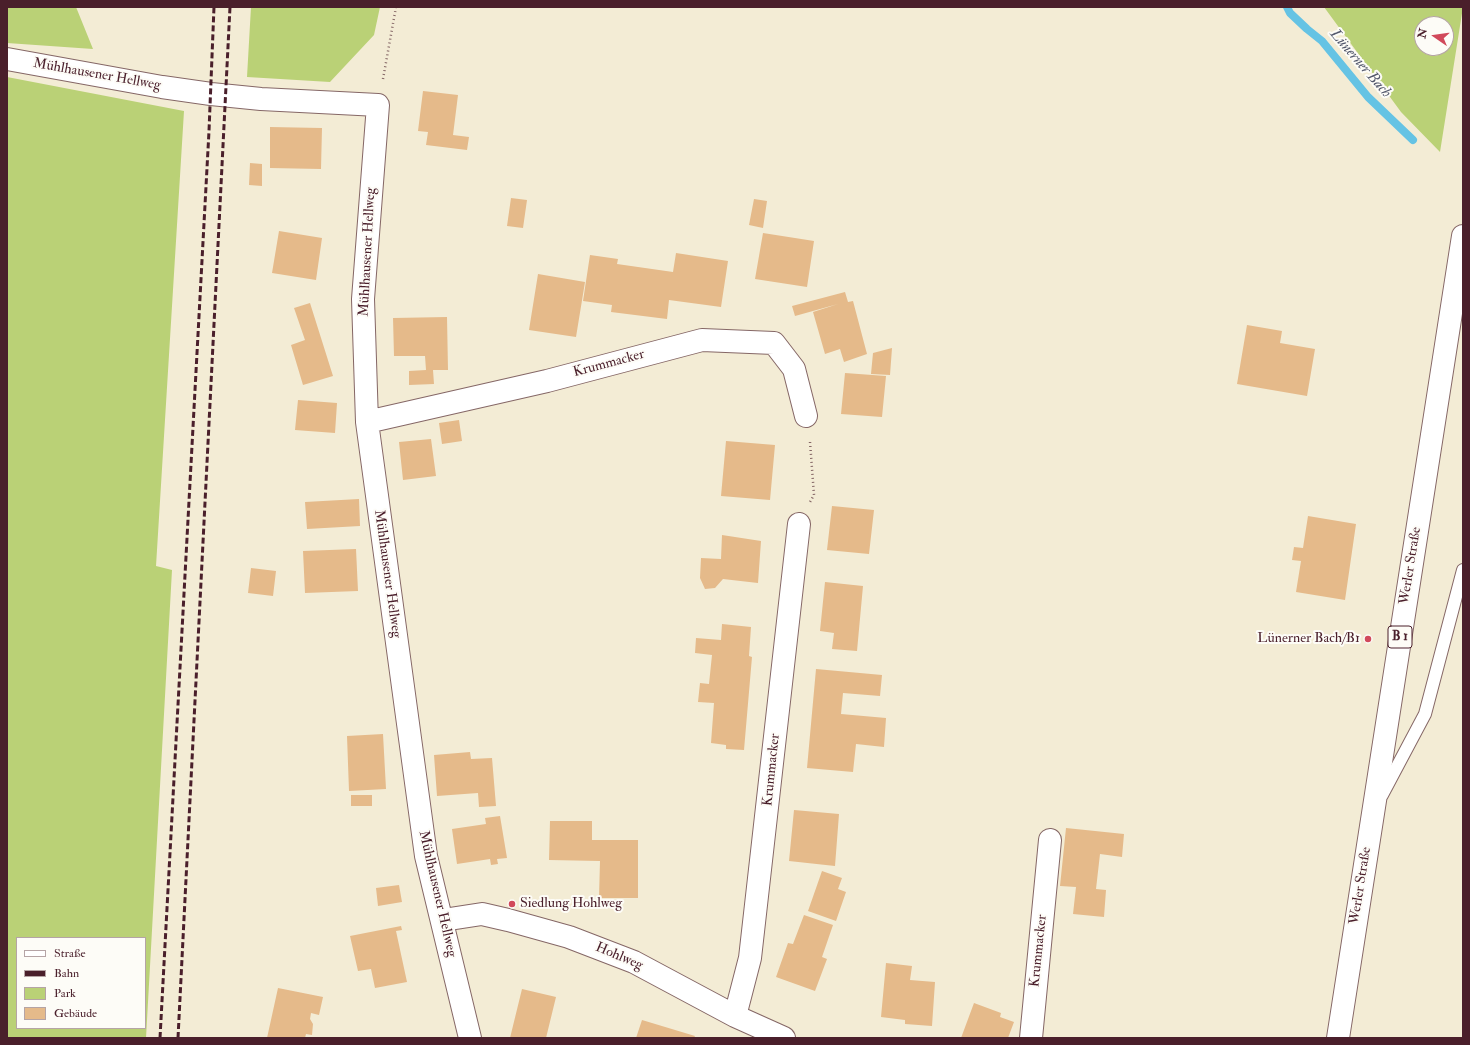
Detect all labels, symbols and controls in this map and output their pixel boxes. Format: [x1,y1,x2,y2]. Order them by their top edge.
north arrow [1414,16,1454,56]
water label: Lünerner Bach [1325,26,1395,102]
text: N [1415,27,1430,40]
street label: Mühlhausener Hellweg [32,56,162,94]
street label: Mühlhausener Hellweg [356,187,380,317]
street label: Krummacker [572,346,646,382]
street label: Mühlhausener Hellweg [370,509,404,639]
street label: Werler Straße [1397,526,1425,606]
road number: B 1 [1388,626,1412,648]
place label: Lünerner Bach/B1 [1257,631,1360,647]
marker: Lünerner Bach/B1 [1363,634,1373,644]
street label: Krummacker [760,733,784,807]
street label: Mühlhausener Hellweg [414,829,460,959]
street label: Werler Straße [1347,846,1375,926]
place label: Siedlung Hohlweg [520,896,622,912]
marker: Siedlung Hohlweg [507,899,517,909]
street label: Krummacker [1027,914,1051,988]
legend [16,937,146,1029]
street label: Hohlweg [593,939,645,975]
text: Straße [54,946,85,961]
text: Bahn [54,966,79,981]
text: Park [54,986,76,1001]
text: Gebäude [54,1006,97,1021]

